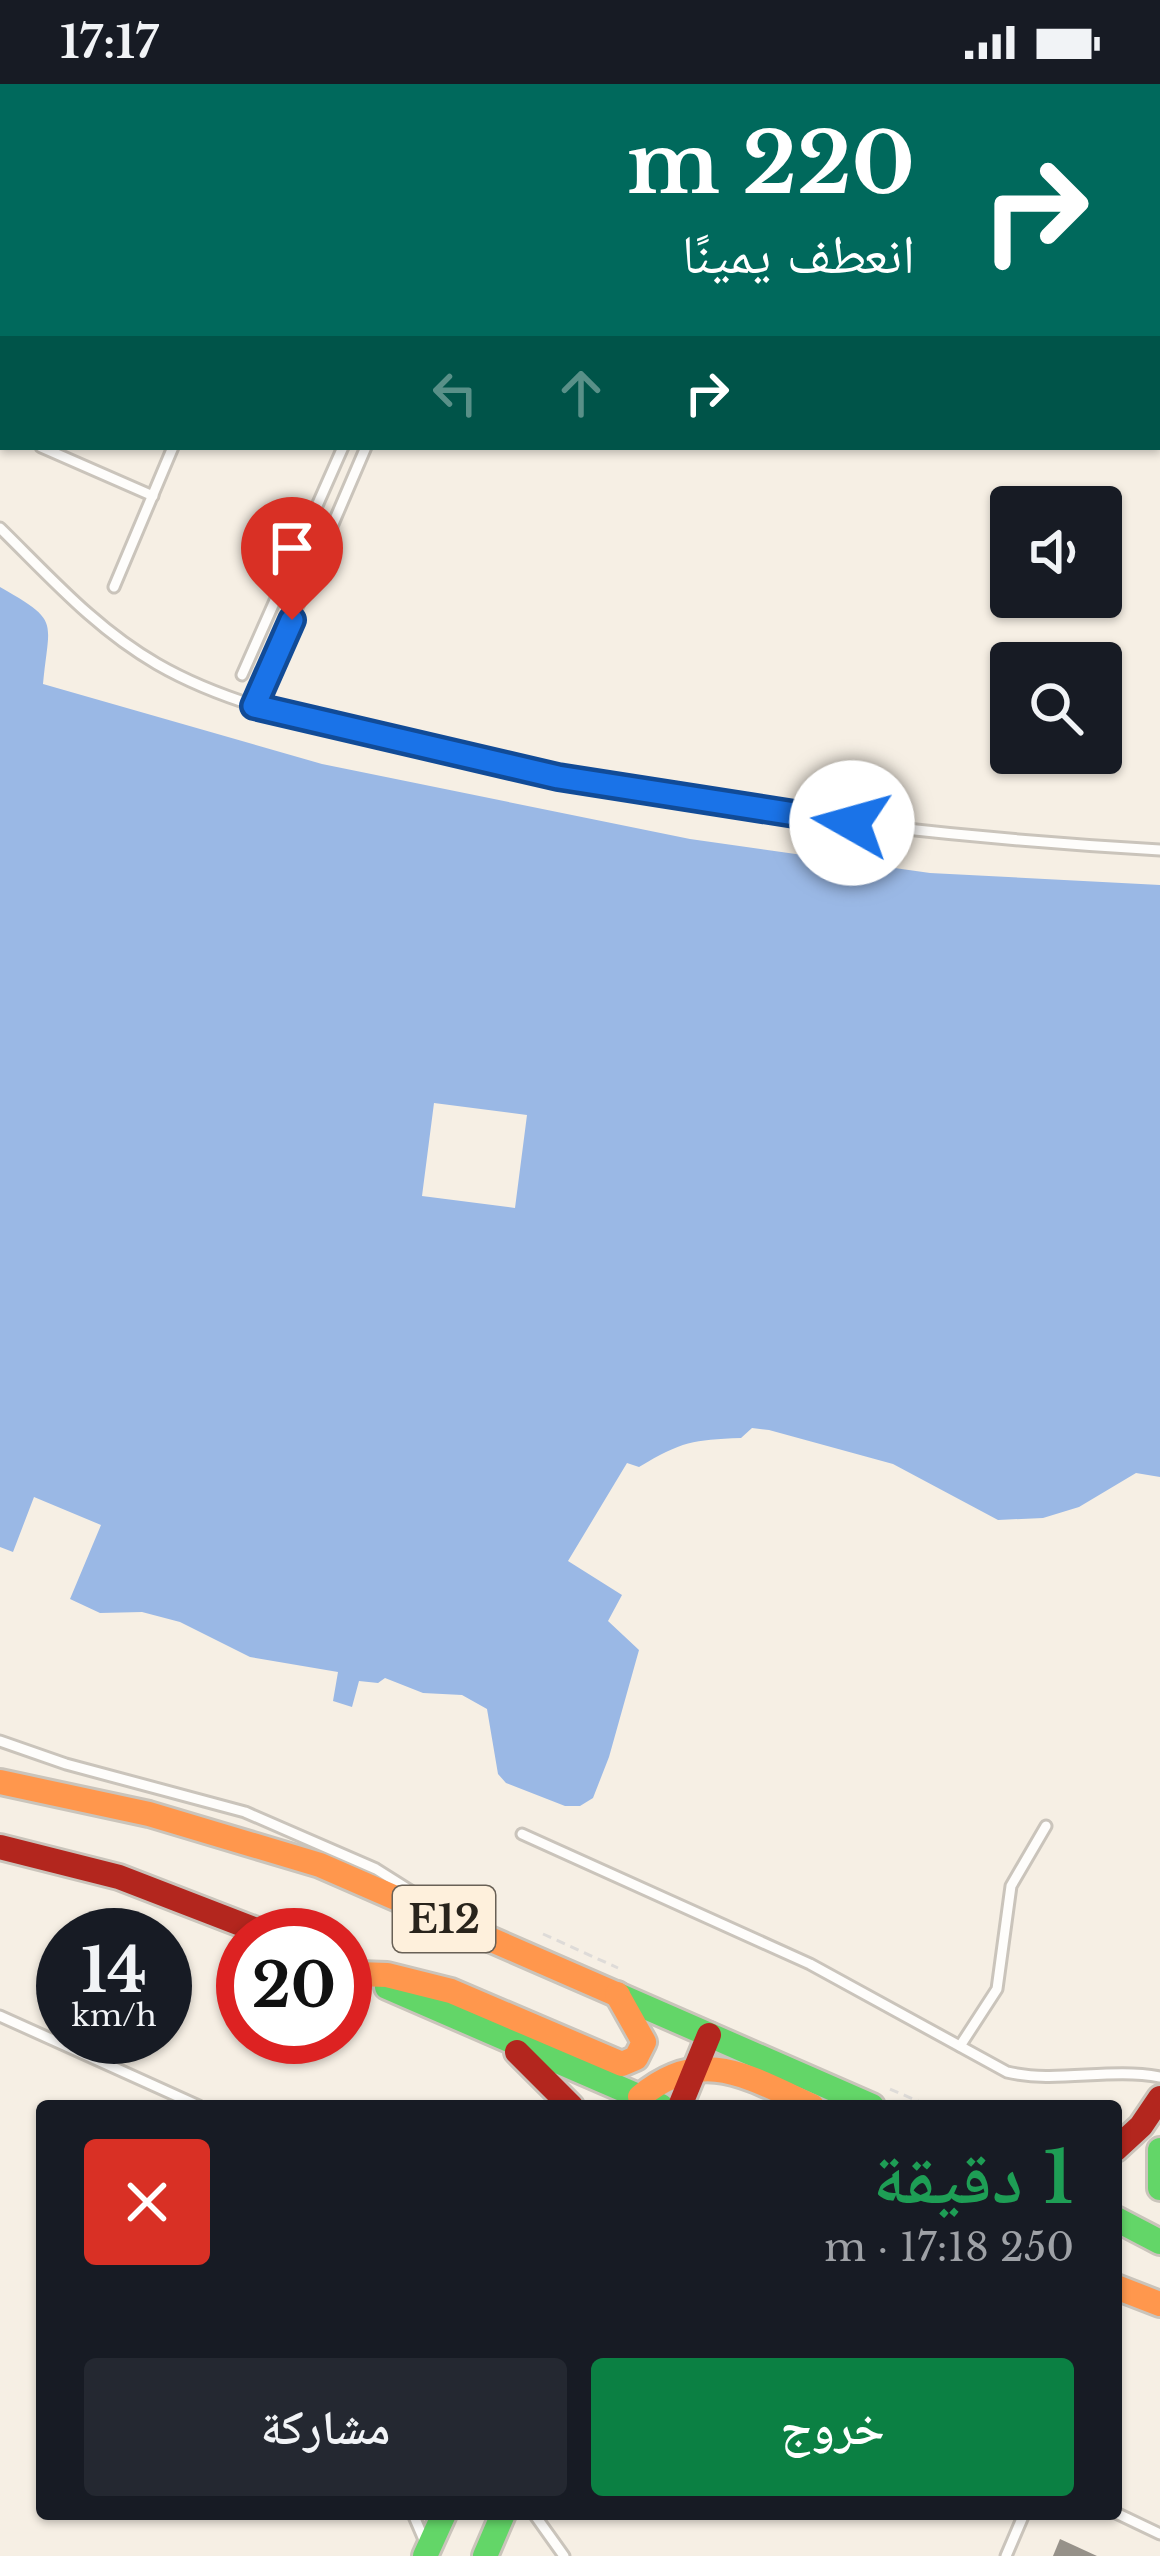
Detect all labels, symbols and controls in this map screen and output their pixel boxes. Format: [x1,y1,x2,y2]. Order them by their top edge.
text: 17:17 [60,14,158,70]
text: 220 m [627,112,915,216]
icon: right [957,132,1113,288]
text: انعطف يمينًا [682,221,915,288]
icon: left [422,360,488,426]
icon: ahead [548,360,614,426]
icon: right [674,360,740,426]
map controls [990,486,1122,774]
button: sound [990,486,1122,618]
pin [241,497,343,620]
icon: arrive [259,515,325,581]
button: search [990,642,1122,774]
position arrow [789,760,915,886]
road number: E12 [393,1886,495,1952]
speed limit sign: 20 [216,1908,372,2064]
text: 14 [81,1934,147,2008]
text: km/h [71,1997,157,2034]
text: 1 دقيقة [873,2133,1074,2222]
button: close [84,2139,210,2265]
text: 250 m · 17:18 [824,2223,1074,2272]
button: مشاركة [84,2358,567,2496]
button: خروج [591,2358,1074,2496]

